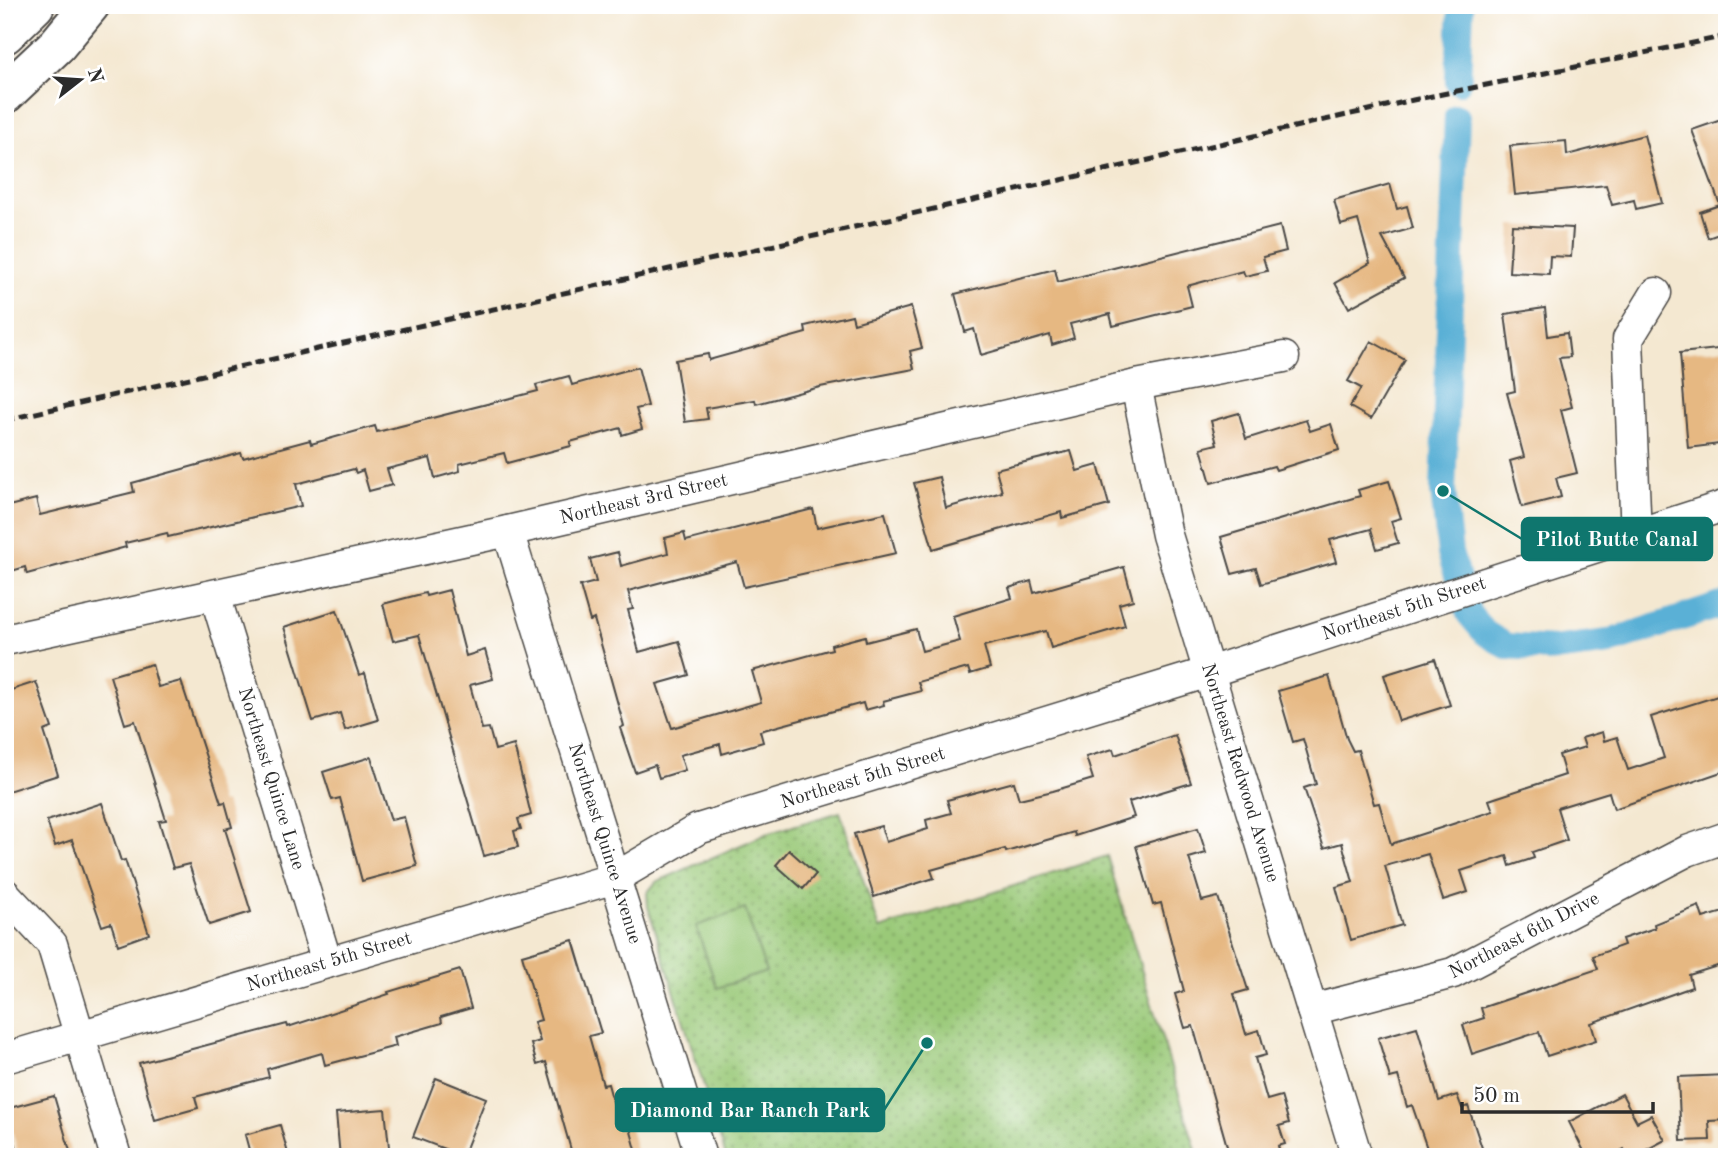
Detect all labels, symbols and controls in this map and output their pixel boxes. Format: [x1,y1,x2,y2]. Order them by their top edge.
north arrow [46,46,116,116]
text: N [83,66,105,86]
street label: Northeast 3rd Street [558,471,729,528]
callout: Pilot Butte Canal [1522,518,1712,560]
text: Pilot Butte Canal [1536,530,1698,551]
street label: Northeast 5th Street [1320,574,1488,644]
street label: Northeast Redwood Avenue [1197,661,1282,885]
street label: Northeast Quince Lane [234,685,308,872]
street label: Northeast Quince Avenue [564,741,644,946]
street label: Northeast 5th Street [778,744,948,812]
street label: Northeast 6th Drive [1446,889,1602,983]
street label: Northeast 5th Street [244,929,414,996]
scale bar [1462,1071,1653,1115]
text: 50 m [1473,1086,1520,1107]
callout: Diamond Bar Ranch Park [616,1089,884,1131]
text: Diamond Bar Ranch Park [630,1101,871,1122]

